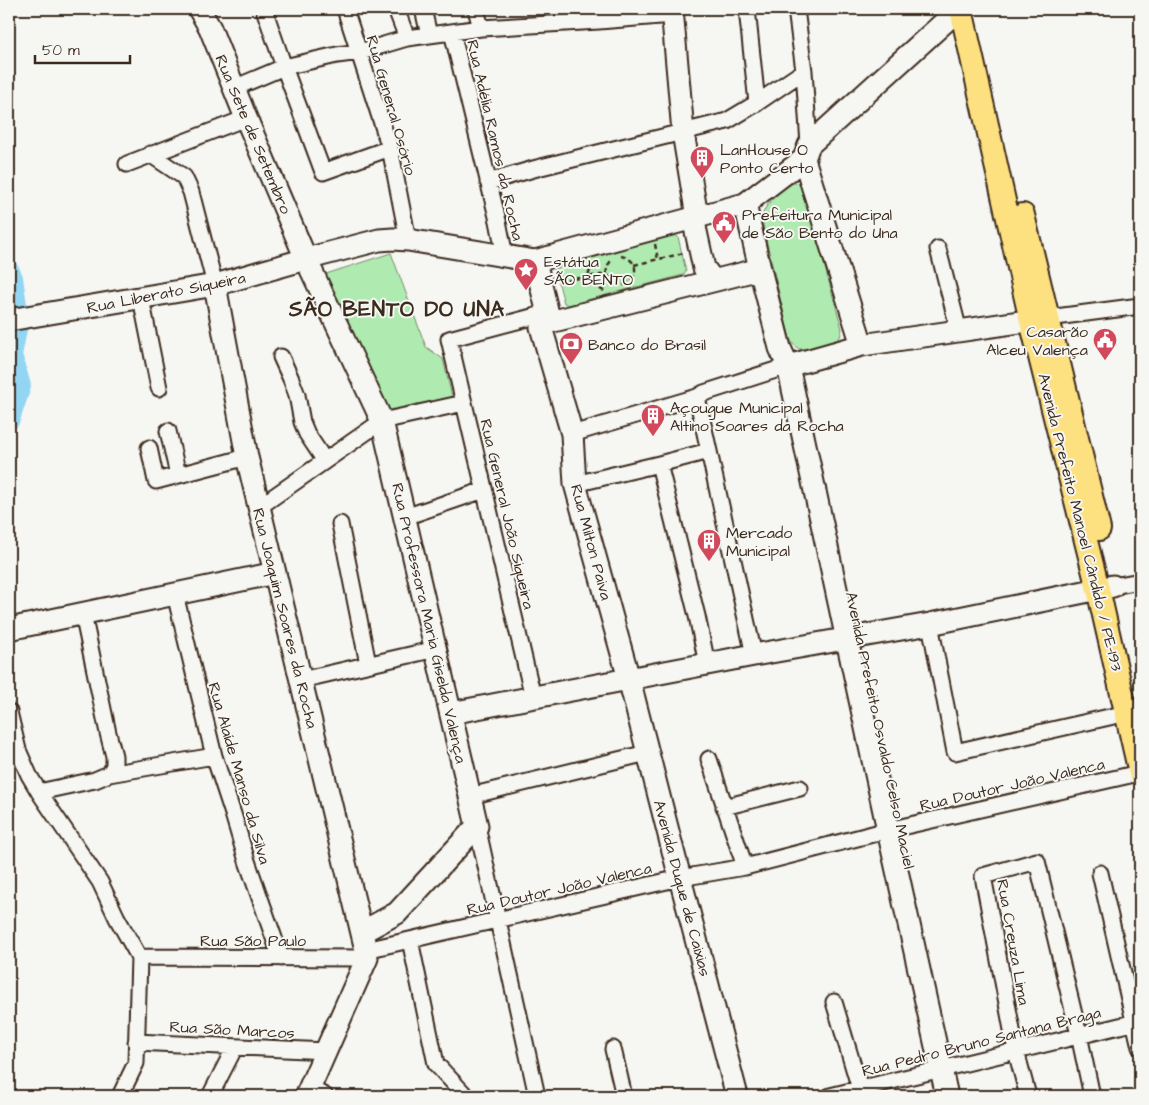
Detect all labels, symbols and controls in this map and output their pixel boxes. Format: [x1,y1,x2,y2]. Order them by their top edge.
scale bar [35,32,130,64]
street label: Rua General Osório [361,33,422,178]
street label: Rua Adélia Ramos da Rocha [461,38,529,243]
text: 50 m [42,40,80,61]
street label: Rua Sete de Setembro [210,51,297,217]
place label: LanHouse O Ponto Certo [720,139,813,179]
building icon: LanHouse O Ponto Certo [689,145,715,179]
place label: Prefeitura Municipal de São Bento do Una [742,204,898,244]
public building icon: Prefeitura Municipal de São Bento do Una [711,210,737,244]
place label: Estátua SÃO BENTO [544,251,634,291]
place icon: Estátua SÃO BENTO [513,257,539,291]
street label: Rua Liberato Siqueira [85,267,247,319]
district label: SÃO BENTO DO UNA [288,295,505,324]
place label: Casarão Alceu Valença [986,321,1088,361]
public building icon: Casarão Alceu Valença [1092,327,1118,361]
bank icon: Banco do Brasil [558,331,584,365]
place label: Banco do Brasil [588,334,706,356]
street label: Avenida Prefeito Manoel Cândido / PE-193 [1032,371,1128,673]
place label: Açougue Municipal Altino Soares da Rocha [670,397,844,437]
building icon: Açougue Municipal Altino Soares da Rocha [640,403,666,437]
street label: Rua General João Siqueira [474,417,540,611]
street label: Rua Professora Maria Giselda Valença [386,481,472,765]
street label: Rua Milton Paiva [565,482,617,603]
street label: Rua Joaquim Soares da Rocha [247,506,323,731]
place label: Mercado Municipal [726,522,792,562]
building icon: Mercado Municipal [696,528,722,562]
street label: Avenida Prefeito Osvaldo Celso Maciel [840,590,920,871]
street label: Rua Alaíde Manso da Silva [203,680,276,867]
street label: Rua Doutor João Valenca [918,753,1107,817]
street label: Avenida Duque de Caixias [648,798,716,979]
street label: Rua Doutor João Valenca [465,857,654,921]
street label: Rua Creuza Lima [991,877,1035,1007]
street label: Rua São Paulo [200,930,306,952]
street label: Rua Pedro Bruno Santana Braga [860,1002,1103,1083]
street label: Rua São Marcos [169,1016,295,1044]

